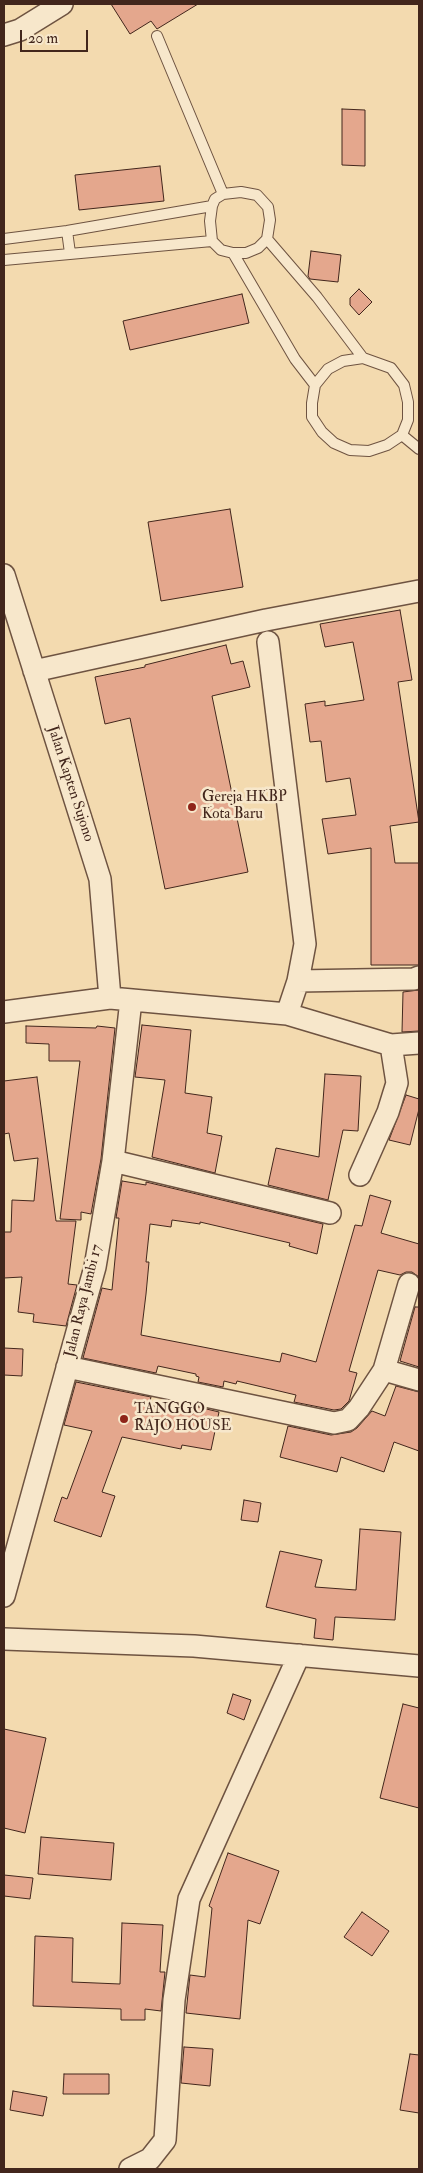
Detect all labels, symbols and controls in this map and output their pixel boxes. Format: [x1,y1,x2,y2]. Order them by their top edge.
scale bar [22,20,90,52]
text: 20 m [28,29,58,48]
street label: Jalan Kapten Sujono [43,724,97,844]
place label: Gereja HKBP Kota Baru [202,789,287,824]
marker: Gereja HKBP Kota Baru [186,801,198,813]
street label: Jalan Raya Jambi 17 [61,1243,107,1359]
place label: TANGGO RAJO HOUSE [134,1401,231,1436]
marker: TANGGO RAJO HOUSE [118,1413,130,1425]

